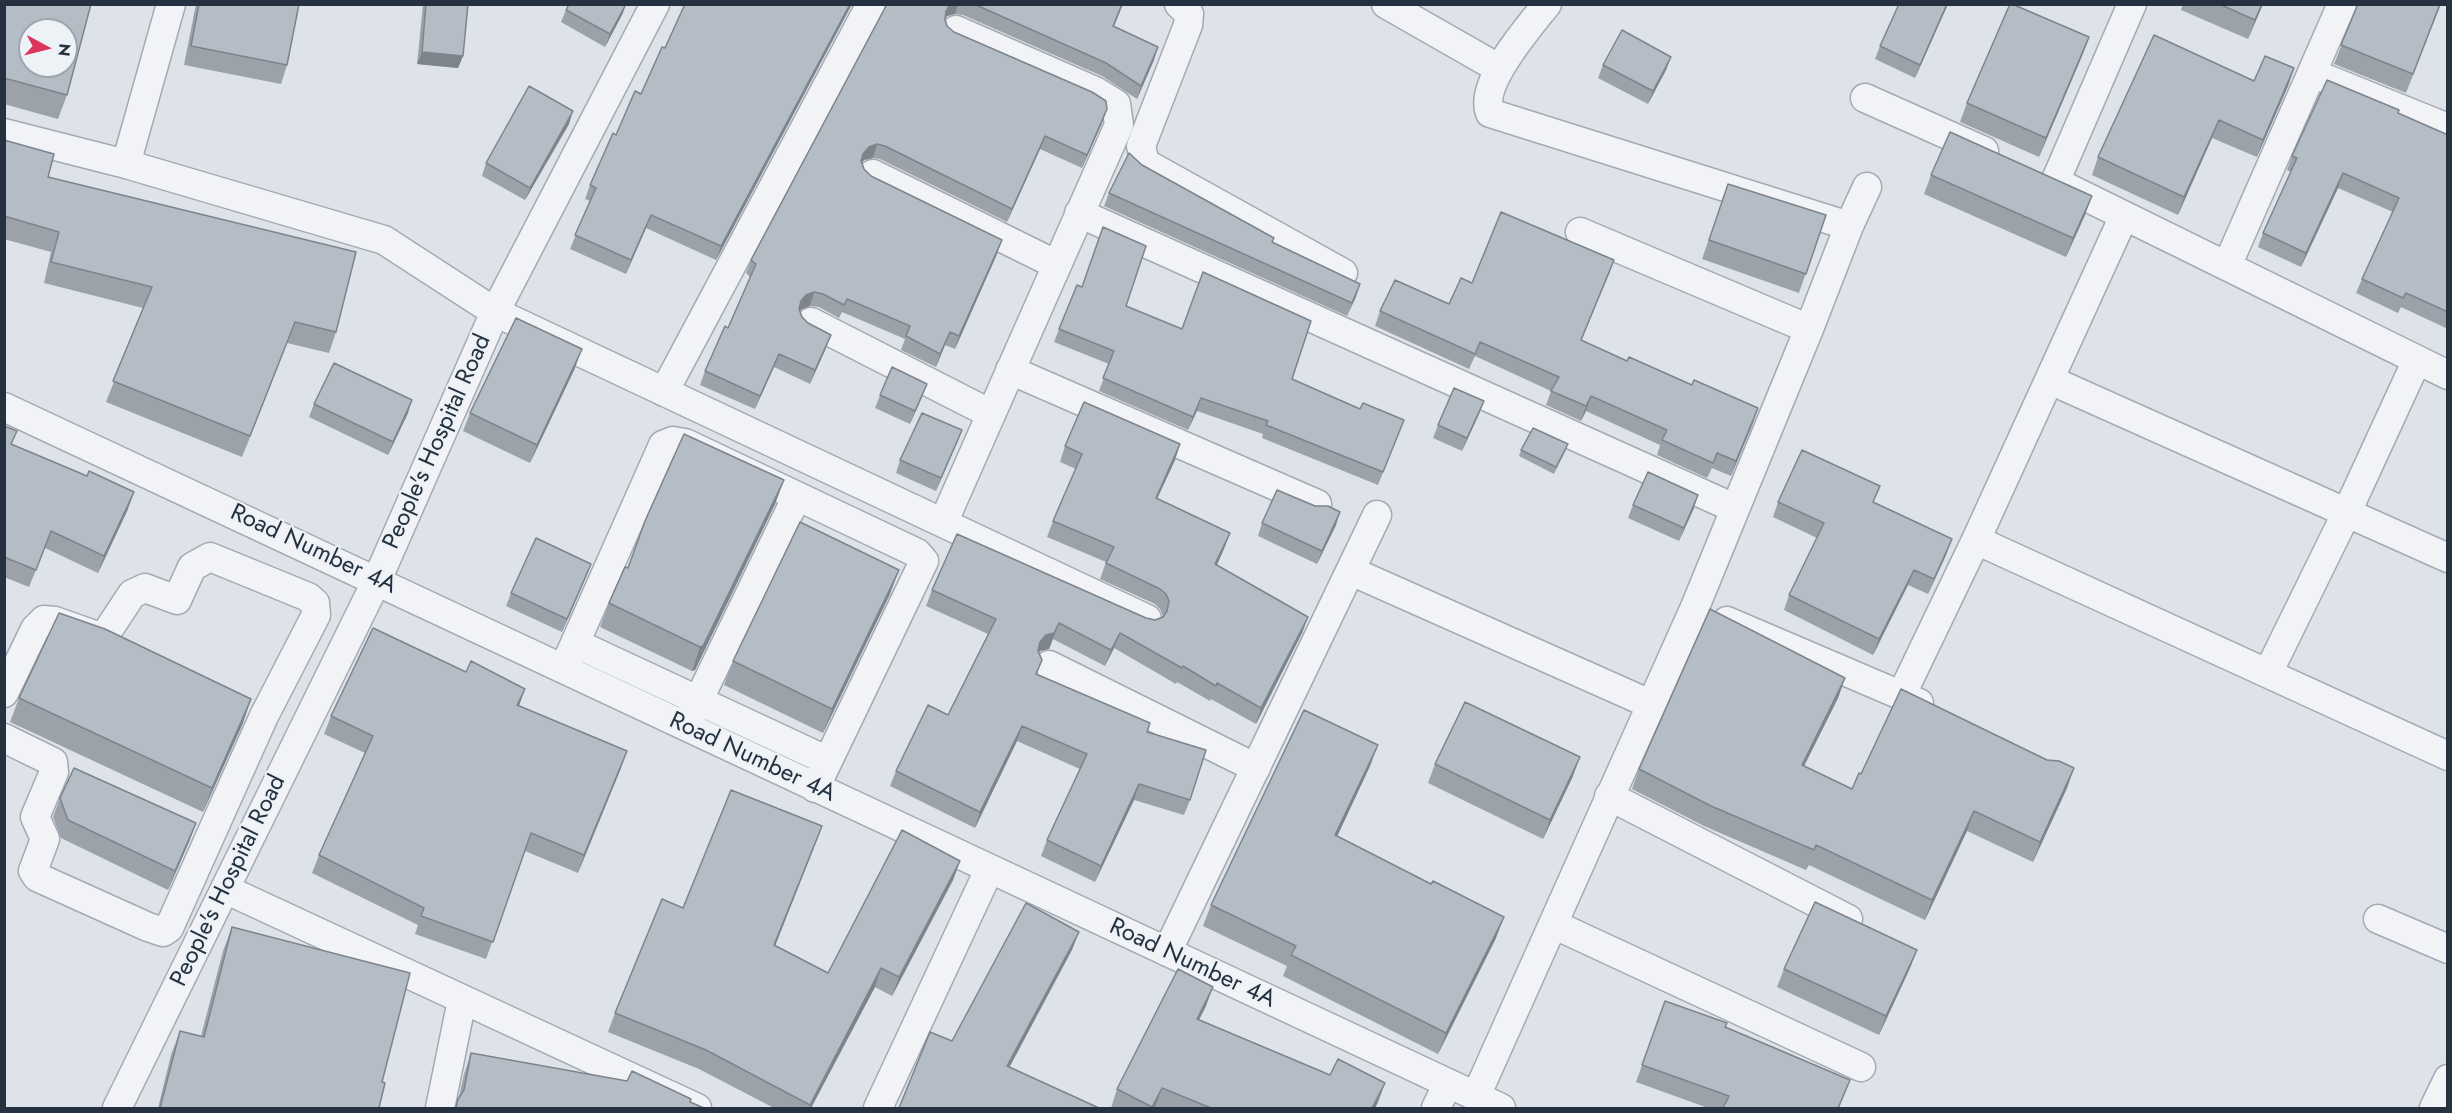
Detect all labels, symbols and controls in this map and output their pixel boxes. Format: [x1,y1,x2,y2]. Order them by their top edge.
north arrow [18,18,78,78]
text: N [52,42,77,58]
street label: People's Hospital Road [378,330,498,554]
street label: Road Number 4A [225,499,401,601]
street label: Road Number 4A [664,707,840,809]
street label: People's Hospital Road [165,771,293,991]
street label: Road Number 4A [1104,913,1280,1015]

